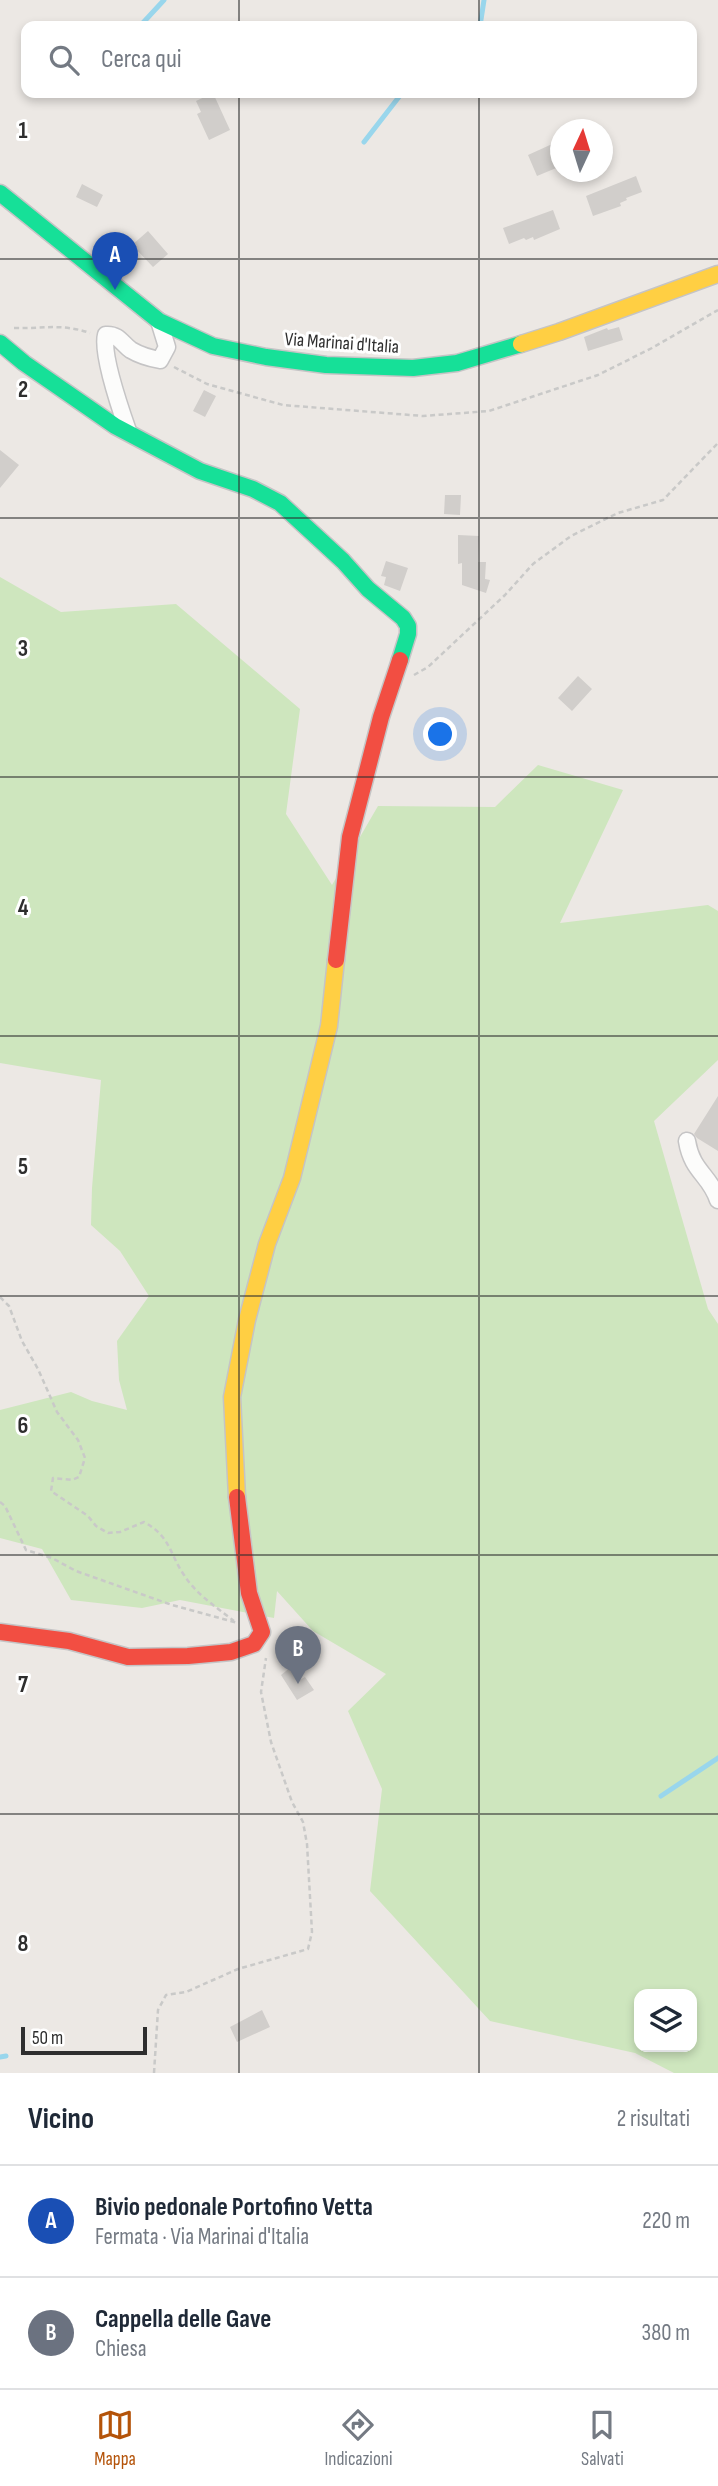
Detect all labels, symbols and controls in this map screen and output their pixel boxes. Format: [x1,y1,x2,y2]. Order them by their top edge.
search box [21,21,697,98]
icon: search [45,41,83,79]
text: Cerca qui [101,44,182,75]
text: 1 [18,117,28,145]
north arrow [550,119,613,182]
pin: A [92,232,138,290]
street label: Via Marinai d'Italia [284,328,400,359]
text: 2 [18,376,28,404]
text: 3 [18,635,28,663]
your location [423,717,457,751]
text: 4 [18,894,29,922]
text: 5 [18,1153,28,1181]
text: 6 [18,1412,28,1440]
pin: B [275,1626,321,1684]
text: 7 [18,1671,28,1699]
text: 8 [18,1930,29,1958]
map controls [634,1989,697,2052]
button: layers [634,1989,697,2052]
scale bar [21,2024,147,2056]
text: 50 m [32,2027,63,2050]
text: Vicino [28,2101,94,2137]
text: 2 risultati [617,2105,690,2133]
text: Bivio pedonale Portofino Vetta [95,2192,373,2223]
text: A [46,2207,56,2235]
text: 220 m [642,2207,690,2235]
text: Fermata · Via Marinai d'Italia [95,2223,309,2251]
text: Cappella delle Gave [95,2304,271,2335]
text: B [46,2319,56,2347]
text: 380 m [642,2319,690,2347]
text: Chiesa [95,2335,147,2363]
tab: Mappa [94,2406,136,2471]
tab: Indicazioni [324,2406,392,2471]
tab: Salvati [581,2406,624,2471]

